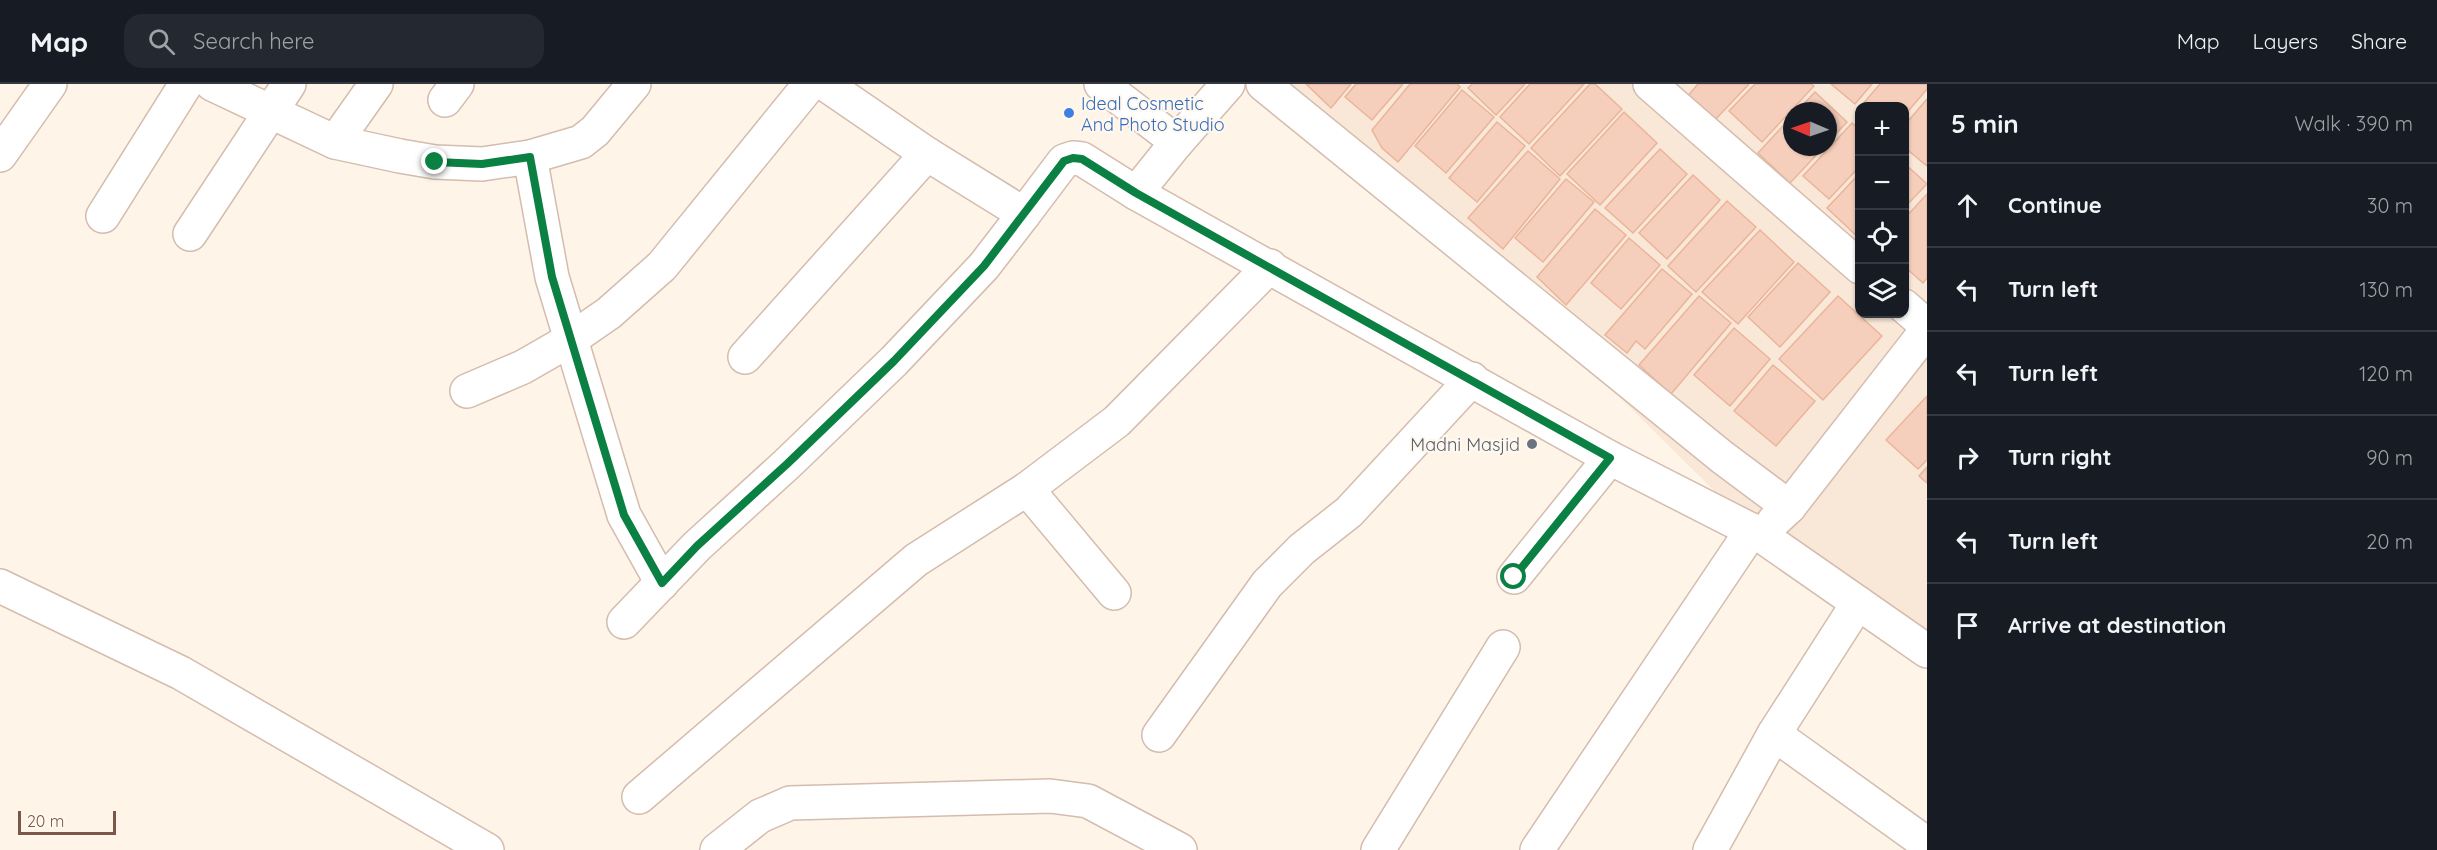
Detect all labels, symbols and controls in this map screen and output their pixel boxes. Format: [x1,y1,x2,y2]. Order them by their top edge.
search box [124,14,544,68]
text: Map [30,24,88,59]
icon: search [145,25,178,58]
text: Search here [193,27,315,55]
text: Map [2177,28,2220,54]
text: Layers [2253,28,2318,54]
text: Share [2351,28,2407,54]
place label: Ideal Cosmetic And Photo Studio [1081,92,1225,136]
north arrow [1783,102,1837,156]
map controls [1855,102,1909,318]
button: + [1855,102,1909,156]
marker: Ideal Cosmetic And Photo Studio [1062,106,1076,120]
text: 5 min [1951,107,2019,140]
text: Walk · 390 m [2294,111,2413,136]
route end [421,148,447,174]
button: − [1855,156,1909,210]
icon: ahead [1951,189,1984,222]
text: Continue [2008,191,2102,219]
text: 30 m [2367,193,2413,218]
button: locate [1855,210,1909,264]
button: layers [1855,264,1909,318]
icon: left [1951,273,1984,306]
text: Turn left [2008,275,2098,303]
text: 130 m [2360,277,2413,302]
icon: left [1951,357,1984,390]
text: Turn left [2008,359,2098,387]
text: 120 m [2359,361,2413,386]
place label: Madni Masjid [1410,433,1520,456]
marker: Madni Masjid [1525,437,1539,451]
icon: right [1951,441,1984,474]
text: Turn right [2008,443,2112,471]
text: 90 m [2366,445,2413,470]
icon: left [1951,525,1984,558]
text: Turn left [2008,527,2098,555]
text: 20 m [2366,529,2413,554]
route start [1500,563,1526,589]
icon: arrive [1951,609,1984,642]
text: Arrive at destination [2008,611,2226,639]
scale bar [18,808,116,836]
text: 20 m [27,811,64,831]

